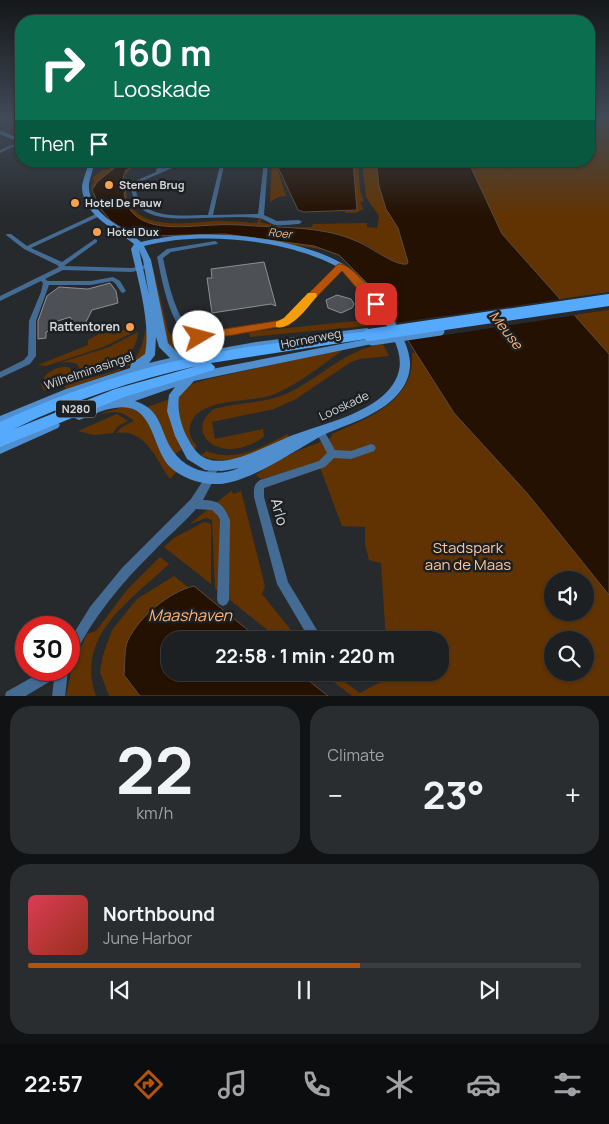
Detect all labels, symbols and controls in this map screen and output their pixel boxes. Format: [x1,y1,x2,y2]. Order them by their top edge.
text: 160 m [113,29,212,77]
icon: right [30,35,95,100]
text: Looskade [113,74,211,104]
icon: arrive [85,130,113,158]
text: Then [30,131,75,157]
place label: Stenen Brug [119,177,184,192]
marker: Stenen Brug [103,179,115,191]
place label: Hotel De Pauw [85,195,162,210]
marker: Hotel De Pauw [69,197,81,209]
place label: Hotel Dux [107,224,159,239]
water label: Roer [267,224,295,241]
marker: Hotel Dux [91,226,103,238]
pin [355,283,397,325]
icon: arrive [362,290,390,318]
water label: Meuse [485,307,528,353]
position arrow [172,310,224,362]
place label: Rattentoren [49,318,120,335]
marker: Rattentoren [124,321,136,333]
street label: Hornerweg [279,324,343,353]
street label: Wilhelminasingel [42,347,136,394]
street label: Looskade [316,387,372,425]
road number: N280 [56,400,96,418]
street label: Arlo [266,496,293,528]
park label: Stadspark aan de Maas [425,537,511,575]
map controls [544,571,594,681]
button: sound [544,571,594,621]
water label: Maashaven [148,604,233,626]
speed limit sign: 30 [15,616,80,681]
button: search [544,631,594,681]
text: 22:58 · 1 min · 220 m [215,643,395,669]
text: 22 [116,725,193,814]
text: Climate [328,744,384,766]
text: 23° [423,768,485,820]
text: − [328,776,343,814]
text: + [565,776,581,814]
text: km/h [136,802,173,824]
text: Northbound [103,901,215,927]
text: June Harbor [103,927,192,949]
icon: previous [106,976,134,1004]
icon: pause [290,976,318,1004]
icon: next [475,976,503,1004]
icon: directions [131,1067,166,1102]
icon: music [215,1067,250,1102]
icon: phone [299,1067,334,1102]
icon: climate [382,1067,417,1102]
icon: car [466,1067,501,1102]
icon: filters [550,1067,585,1102]
text: 22:57 [24,1069,83,1099]

